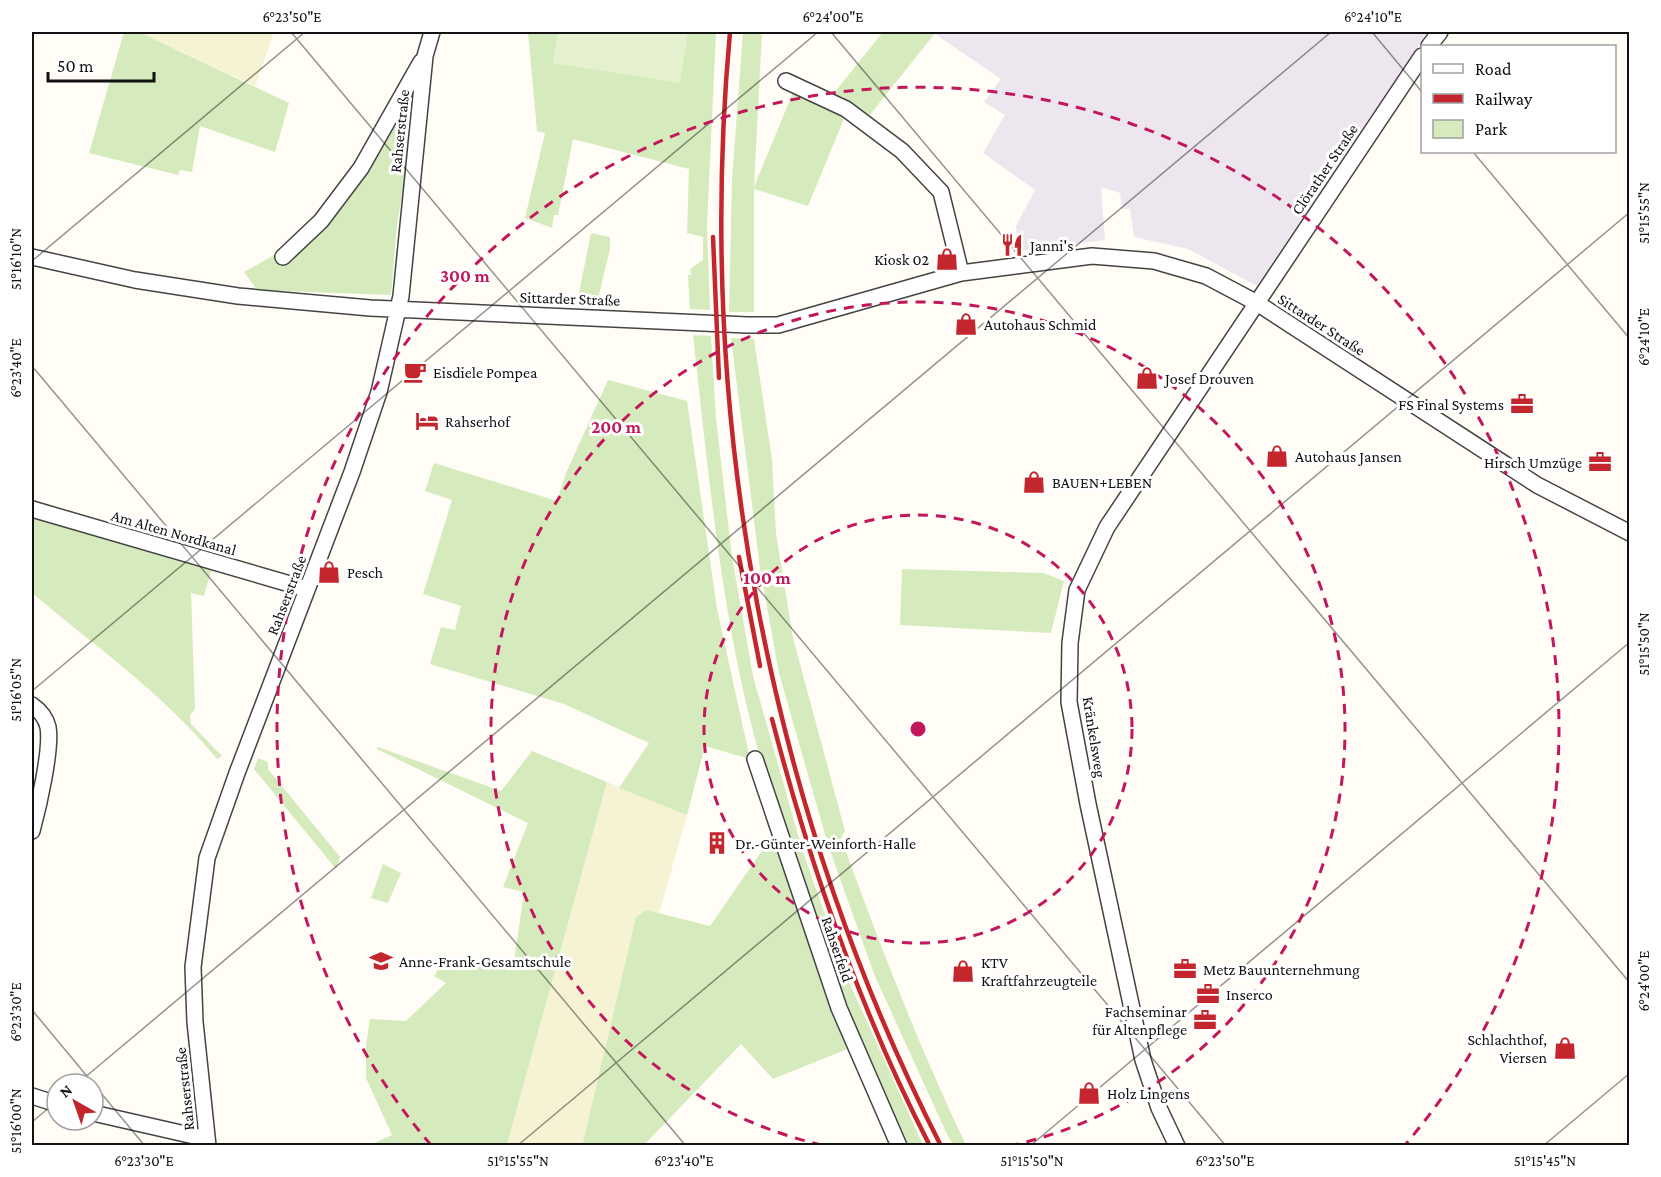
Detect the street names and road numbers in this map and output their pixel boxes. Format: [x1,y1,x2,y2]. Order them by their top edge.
street label: Rahserstraße [387,88,412,174]
street label: Clörather Straße [1288,121,1361,218]
street label: Sittarder Straße [519,288,621,309]
street label: Sittarder Straße [1275,290,1369,359]
street label: Am Alten Nordkanal [109,506,238,558]
street label: Rahserstraße [263,553,309,637]
street label: Kränkelsweg [1079,695,1109,779]
street label: Rahserfeld [818,914,857,985]
street label: Rahserstraße [172,1046,197,1132]

